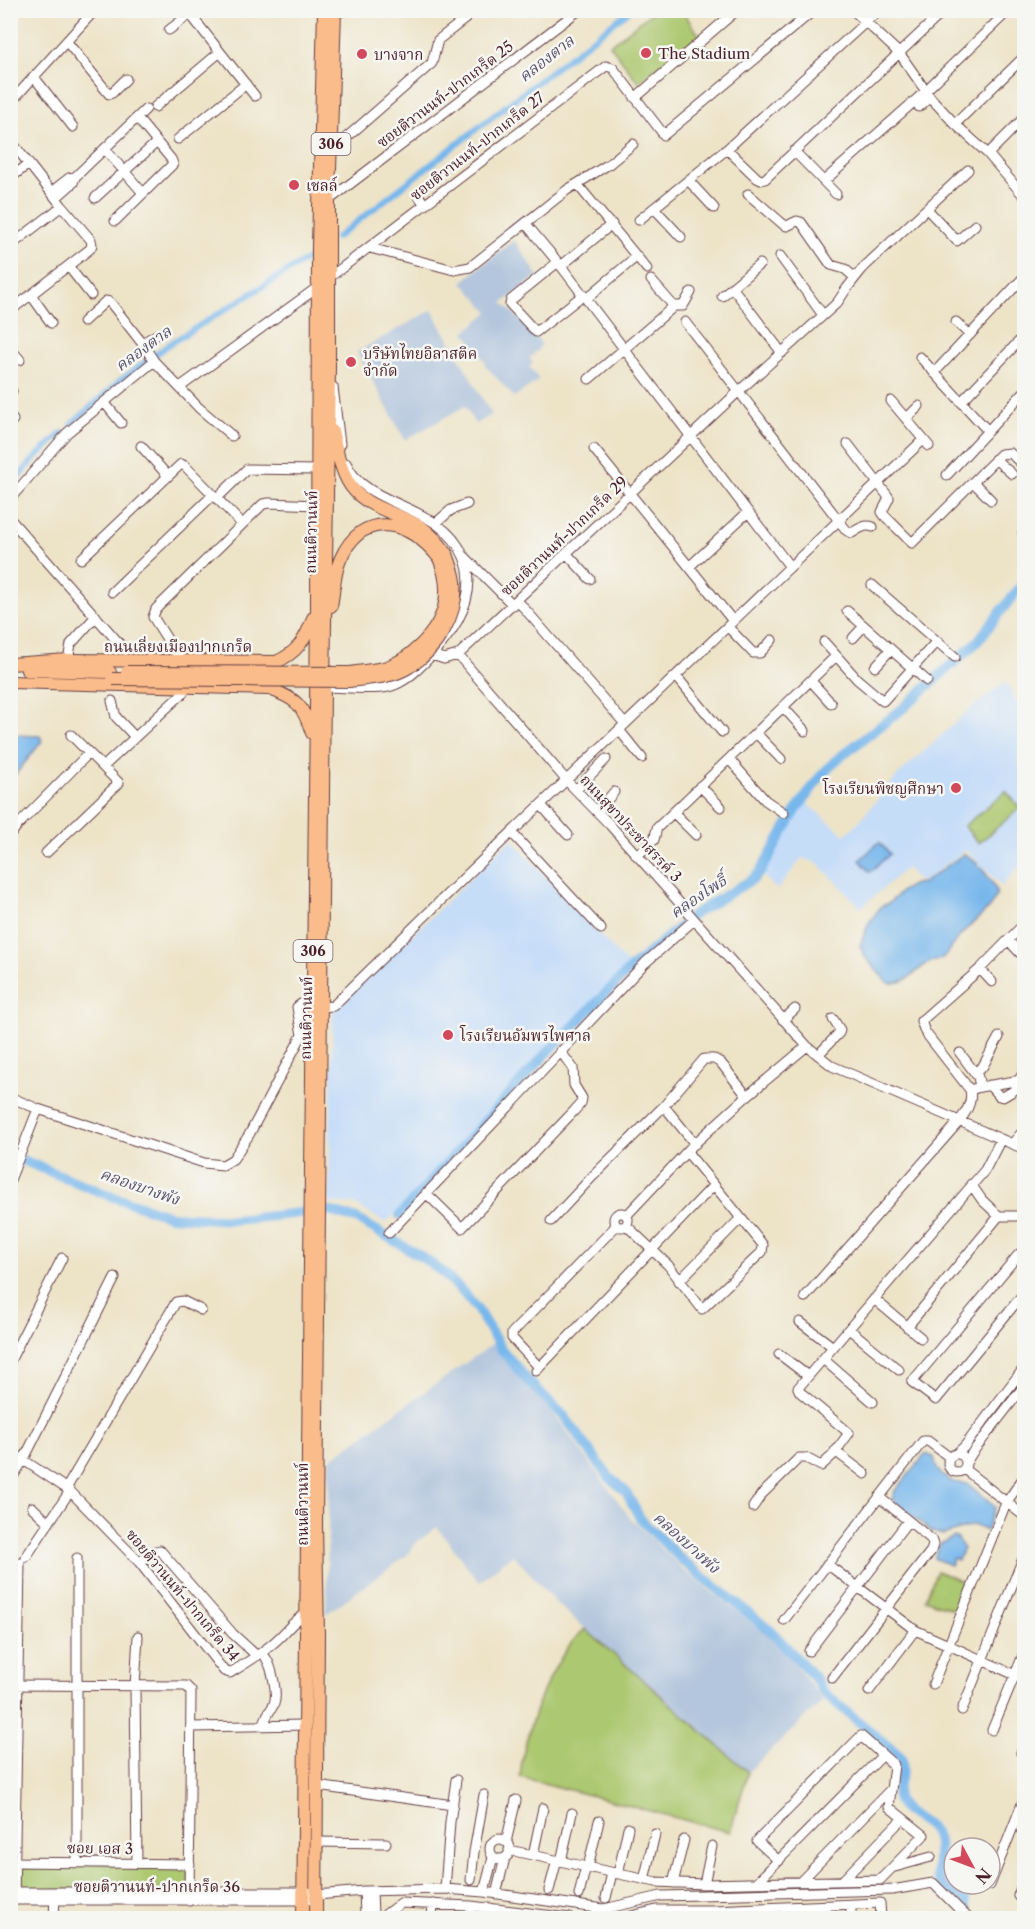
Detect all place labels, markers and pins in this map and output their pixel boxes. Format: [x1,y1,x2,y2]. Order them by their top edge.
place label: The Stadium [658,44,750,63]
place label: บางจาก [374,45,423,64]
marker: The Stadium [639,46,653,60]
marker: บางจาก [355,47,369,61]
place label: เชลล์ [306,176,338,195]
marker: เชลล์ [287,178,301,192]
place label: บริษัทไทยอิลาสติค จำกัด [363,343,477,380]
marker: บริษัทไทยอิลาสติค จำกัด [344,355,358,369]
place label: โรงเรียนพิชญศึกษา [822,778,944,798]
marker: โรงเรียนพิชญศึกษา [949,781,963,795]
place label: โรงเรียนอัมพรไพศาล [459,1025,591,1045]
marker: โรงเรียนอัมพรไพศาล [441,1028,455,1042]

